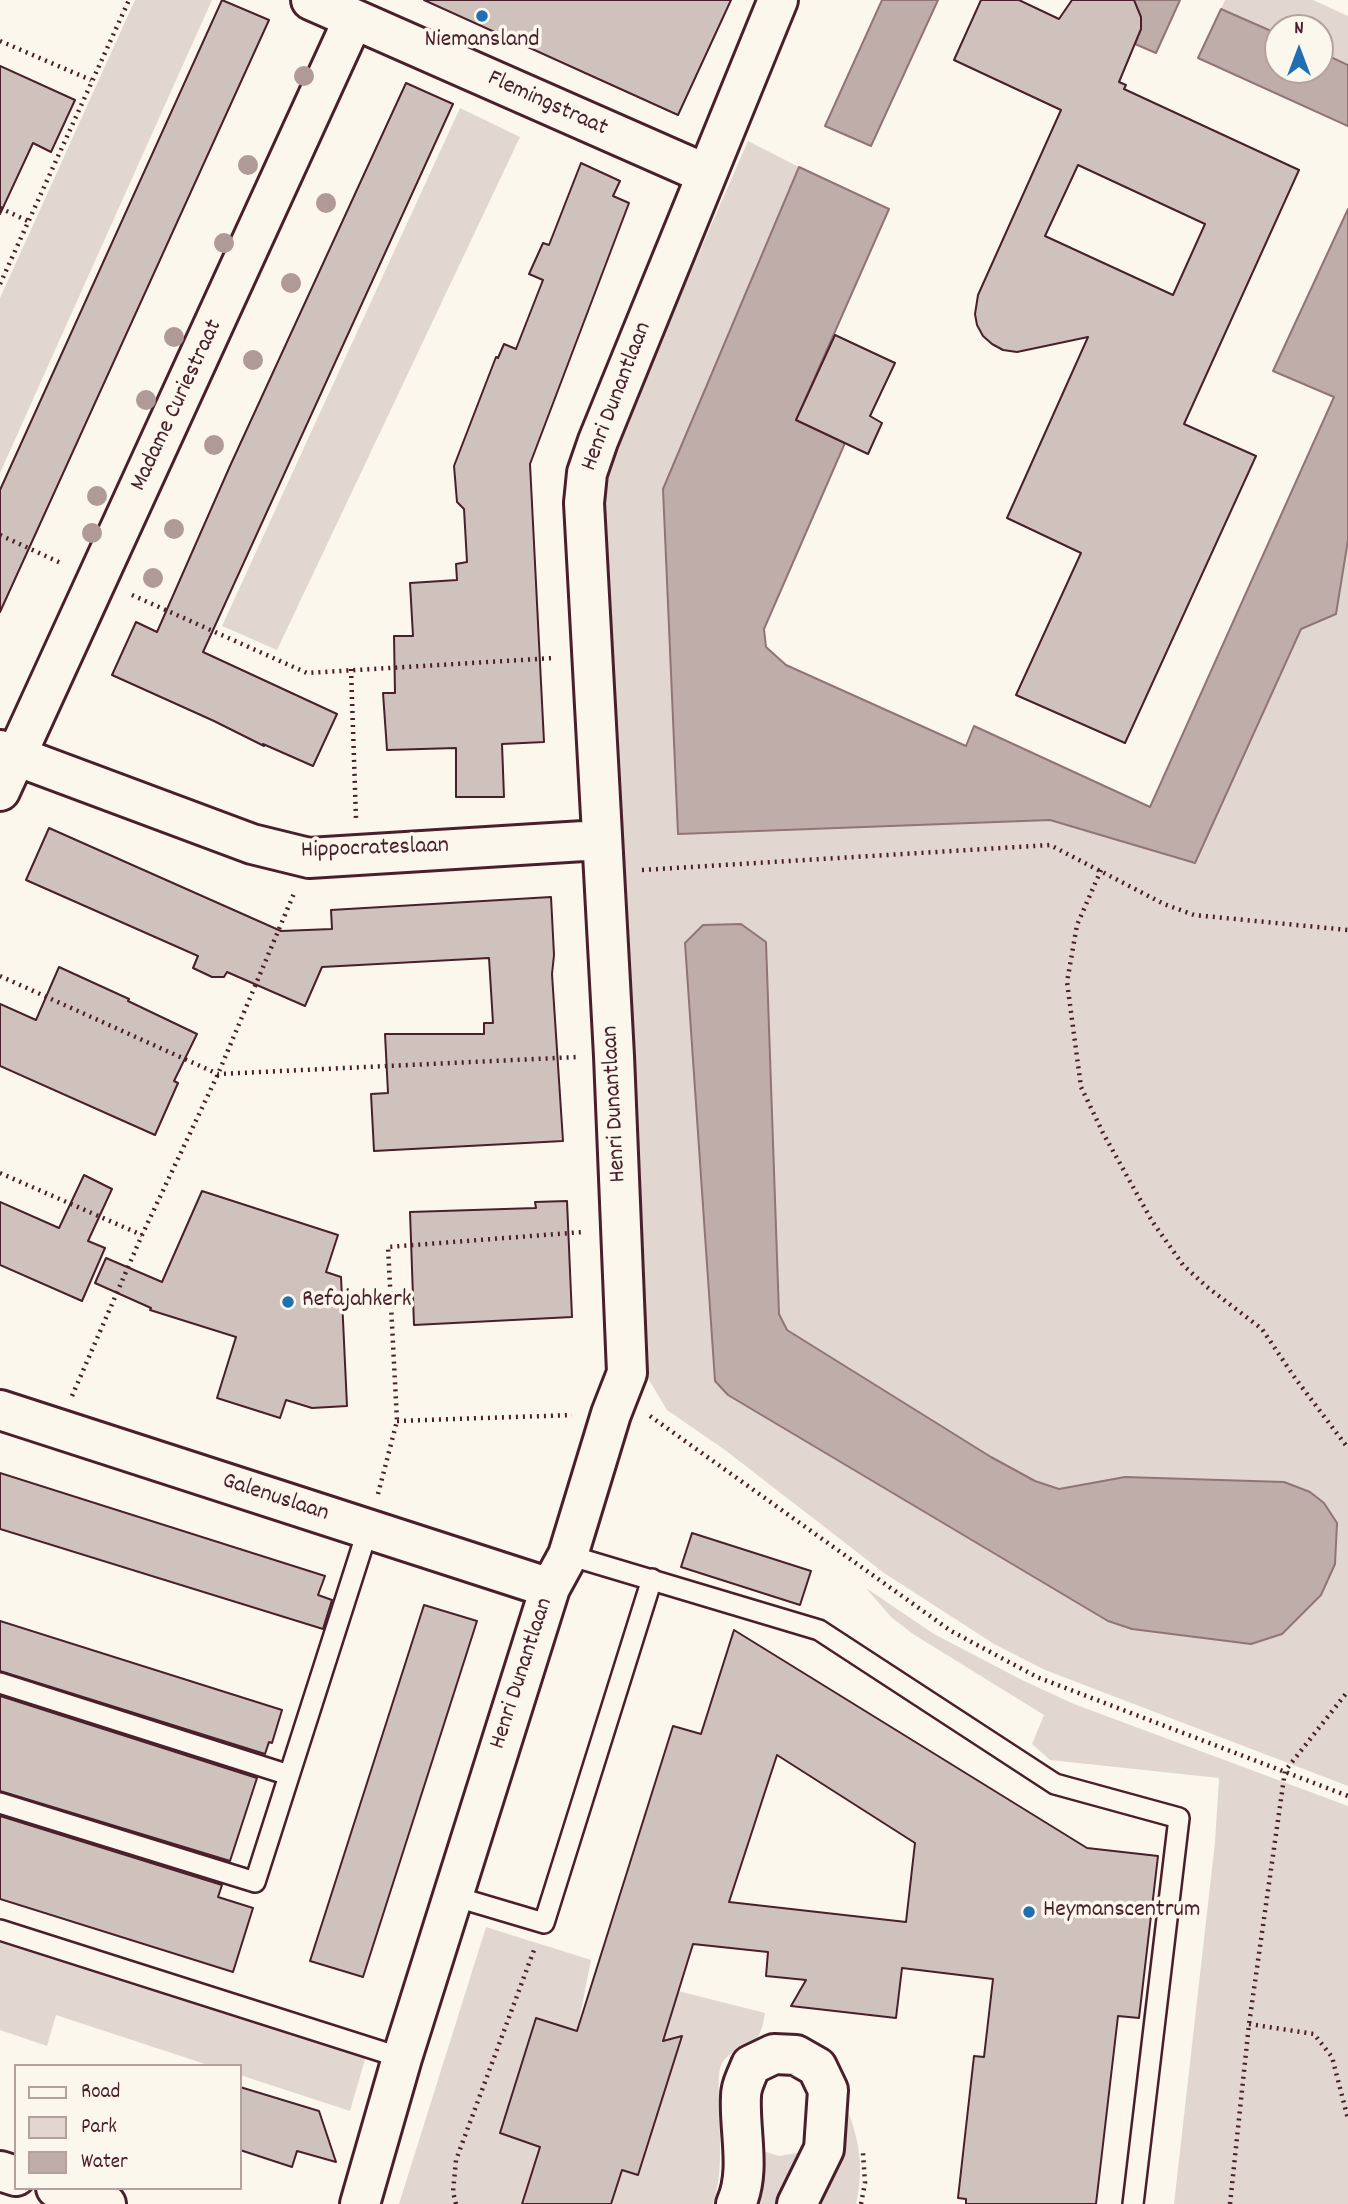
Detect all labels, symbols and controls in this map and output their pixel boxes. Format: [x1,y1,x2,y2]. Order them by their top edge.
marker: Niemansland [474,8,490,24]
north arrow [1264,14,1334,84]
text: N [1294,16,1304,43]
place label: Niemansland [424,28,540,56]
street label: Flemingstraat [482,66,612,144]
street label: Madame Curiestraat [126,316,230,496]
street label: Henri Dunantlaan [576,319,660,475]
street label: Hippocrateslaan [300,833,450,867]
street label: Henri Dunantlaan [598,1025,634,1183]
place label: Refajahkerk [302,1288,412,1316]
marker: Refajahkerk [280,1294,296,1310]
street label: Galenuslaan [218,1468,332,1530]
street label: Henri Dunantlaan [485,1595,561,1753]
place label: Heymanscentrum [1043,1898,1200,1926]
marker: Heymanscentrum [1021,1904,1037,1920]
legend [14,2064,242,2190]
text: Road [81,2078,120,2108]
text: Park [81,2113,117,2143]
text: Water [81,2148,128,2178]

